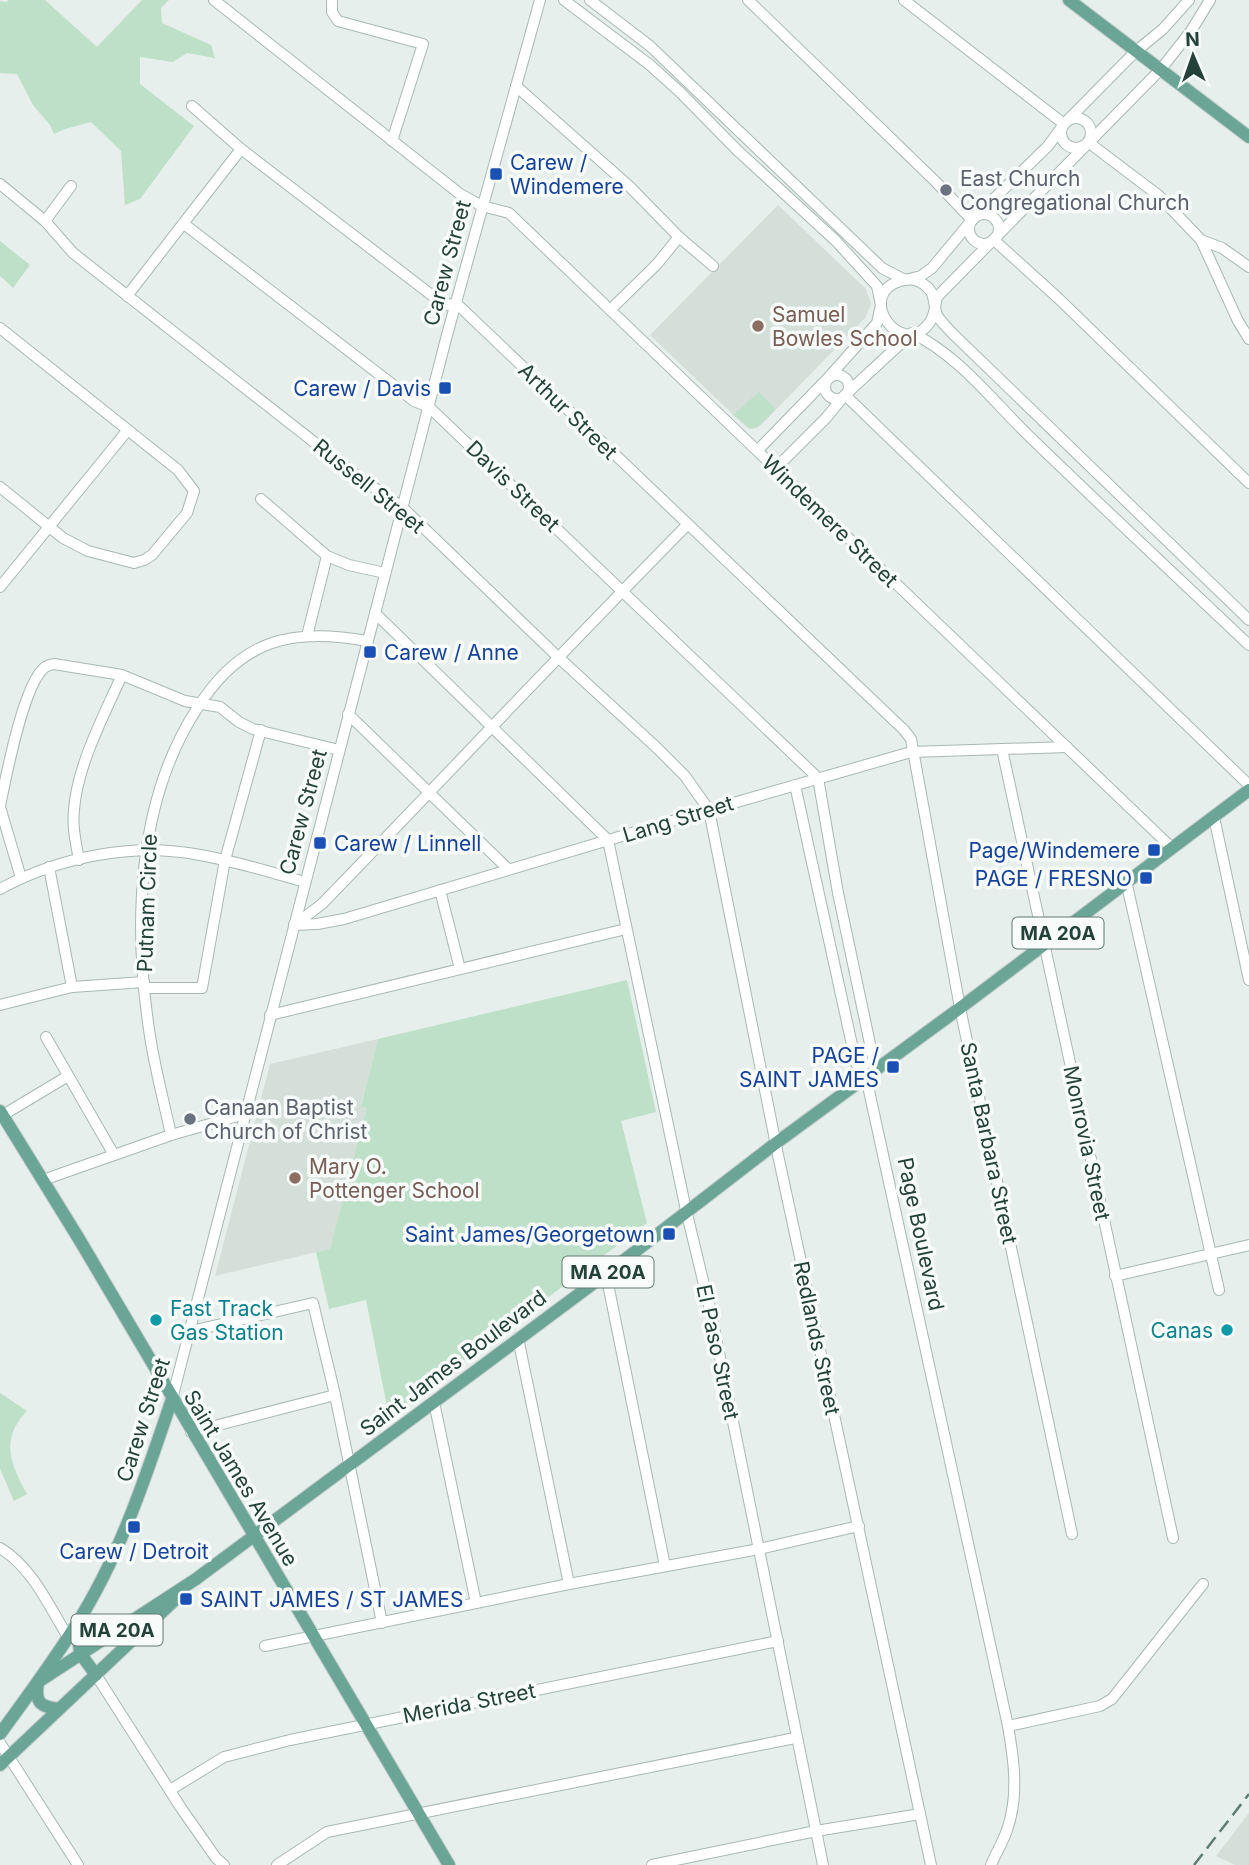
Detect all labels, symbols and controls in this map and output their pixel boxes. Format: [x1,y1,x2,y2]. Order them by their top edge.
north arrow [1158,21,1228,91]
text: N [1185,28,1200,51]
place label: Carew / Windemere [510,150,624,199]
marker: Carew / Windemere [488,166,504,182]
place label: East Church Congregational Church [960,166,1190,215]
marker: East Church Congregational Church [938,182,954,198]
street label: Carew Street [418,197,476,328]
place label: Samuel Bowles School [772,302,918,351]
marker: Samuel Bowles School [750,318,766,334]
street label: Arthur Street [513,358,623,464]
place label: Carew / Davis [293,376,431,401]
marker: Carew / Davis [437,380,453,396]
street label: Russell Street [308,434,430,538]
street label: Davis Street [461,435,565,537]
street label: Windemere Street [757,450,903,592]
place label: Carew / Anne [384,640,519,665]
marker: Carew / Anne [362,644,378,660]
street label: Carew Street [274,746,332,877]
street label: Lang Street [620,790,736,848]
place label: Carew / Linnell [334,831,481,856]
street label: Putnam Circle [132,833,162,973]
marker: Carew / Linnell [312,835,328,851]
place label: Page/Windemere [968,838,1140,863]
marker: Page/Windemere [1146,842,1162,858]
place label: PAGE / FRESNO [975,866,1132,891]
marker: PAGE / FRESNO [1138,870,1154,886]
road number: MA 20A [1012,917,1104,948]
street label: Santa Barbara Street [955,1040,1023,1246]
place label: PAGE / SAINT JAMES [739,1043,879,1092]
marker: PAGE / SAINT JAMES [885,1059,901,1075]
street label: Monrovia Street [1058,1063,1116,1223]
place label: Canaan Baptist Church of Christ [204,1095,367,1144]
marker: Canaan Baptist Church of Christ [182,1111,198,1127]
place label: Mary O. Pottenger School [309,1154,480,1203]
street label: Page Boulevard [893,1155,949,1313]
marker: Mary O. Pottenger School [287,1170,303,1186]
place label: Saint James/Georgetown [405,1222,655,1247]
marker: Saint James/Georgetown [661,1226,677,1242]
road number: MA 20A [562,1256,654,1288]
street label: Redlands Street [788,1259,846,1417]
street label: El Paso Street [691,1282,745,1422]
street label: Saint James Boulevard [355,1285,551,1441]
place label: Fast Track Gas Station [170,1296,284,1345]
marker: Fast Track Gas Station [148,1312,164,1328]
place label: Canas [1151,1318,1213,1343]
marker: Canas [1219,1322,1235,1338]
street label: Carew Street [111,1355,175,1485]
street label: Saint James Avenue [179,1386,303,1570]
marker: Carew / Detroit [126,1519,142,1535]
place label: Carew / Detroit [59,1539,209,1564]
place label: SAINT JAMES / ST JAMES [200,1587,463,1612]
marker: SAINT JAMES / ST JAMES [178,1591,194,1607]
road number: MA 20A [72,1614,162,1646]
street label: Merida Street [401,1678,537,1728]

